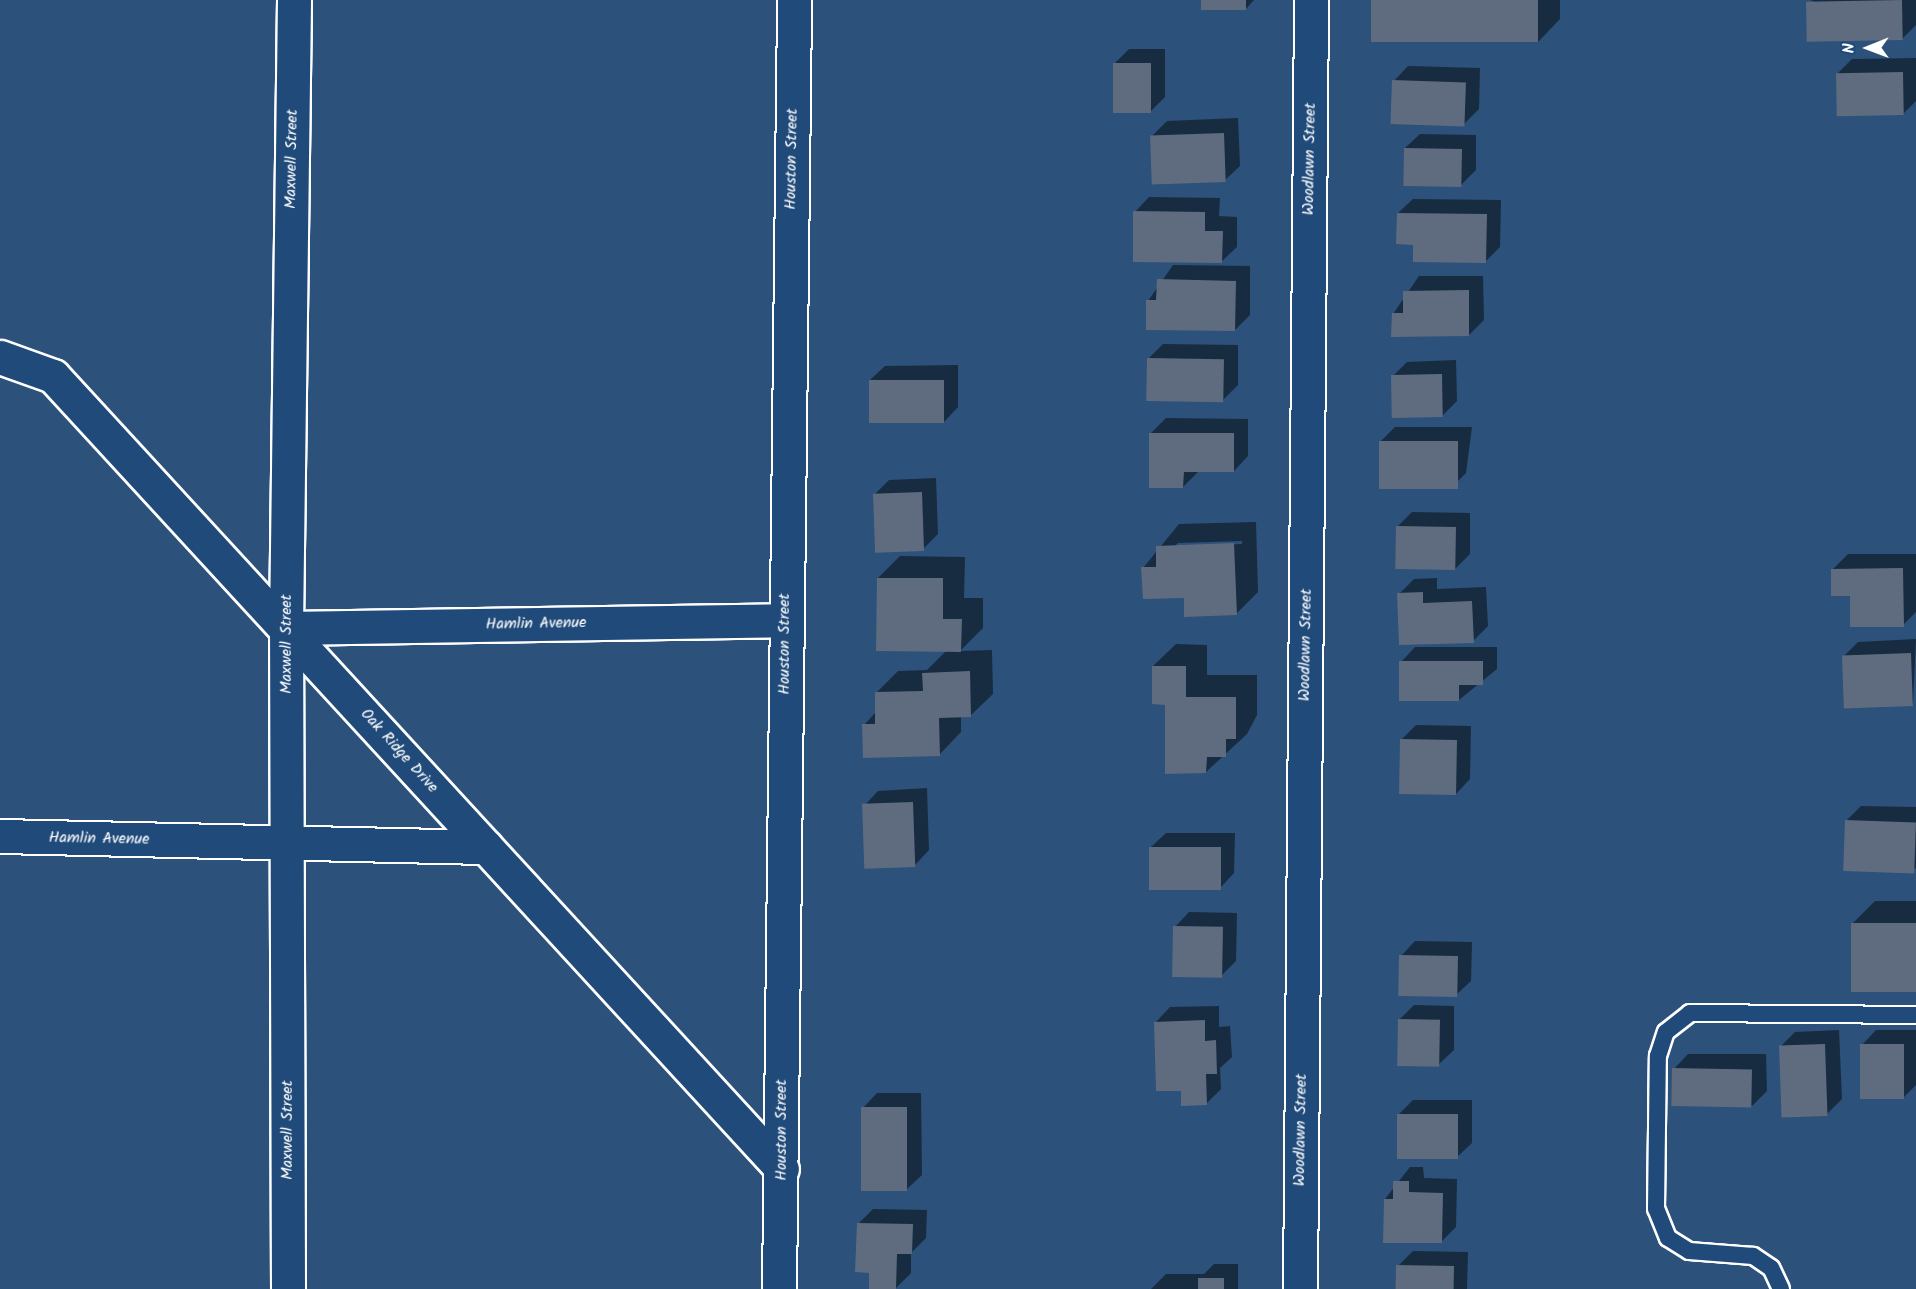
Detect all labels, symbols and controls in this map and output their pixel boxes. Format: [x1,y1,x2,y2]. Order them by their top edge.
north arrow [1838,18,1898,78]
text: N [1837,43,1862,54]
street label: Woodlawn Street [1299,102,1321,216]
street label: Houston Street [782,108,802,210]
street label: Maxwell Street [282,109,302,209]
street label: Woodlawn Street [1295,588,1317,702]
street label: Houston Street [775,593,795,695]
street label: Maxwell Street [277,594,297,694]
street label: Hamlin Avenue [485,614,587,634]
street label: Oak Ridge Drive [356,705,442,797]
street label: Hamlin Avenue [48,829,150,849]
street label: Woodlawn Street [1290,1073,1312,1187]
street label: Houston Street [772,1079,792,1181]
street label: Maxwell Street [278,1080,298,1180]

